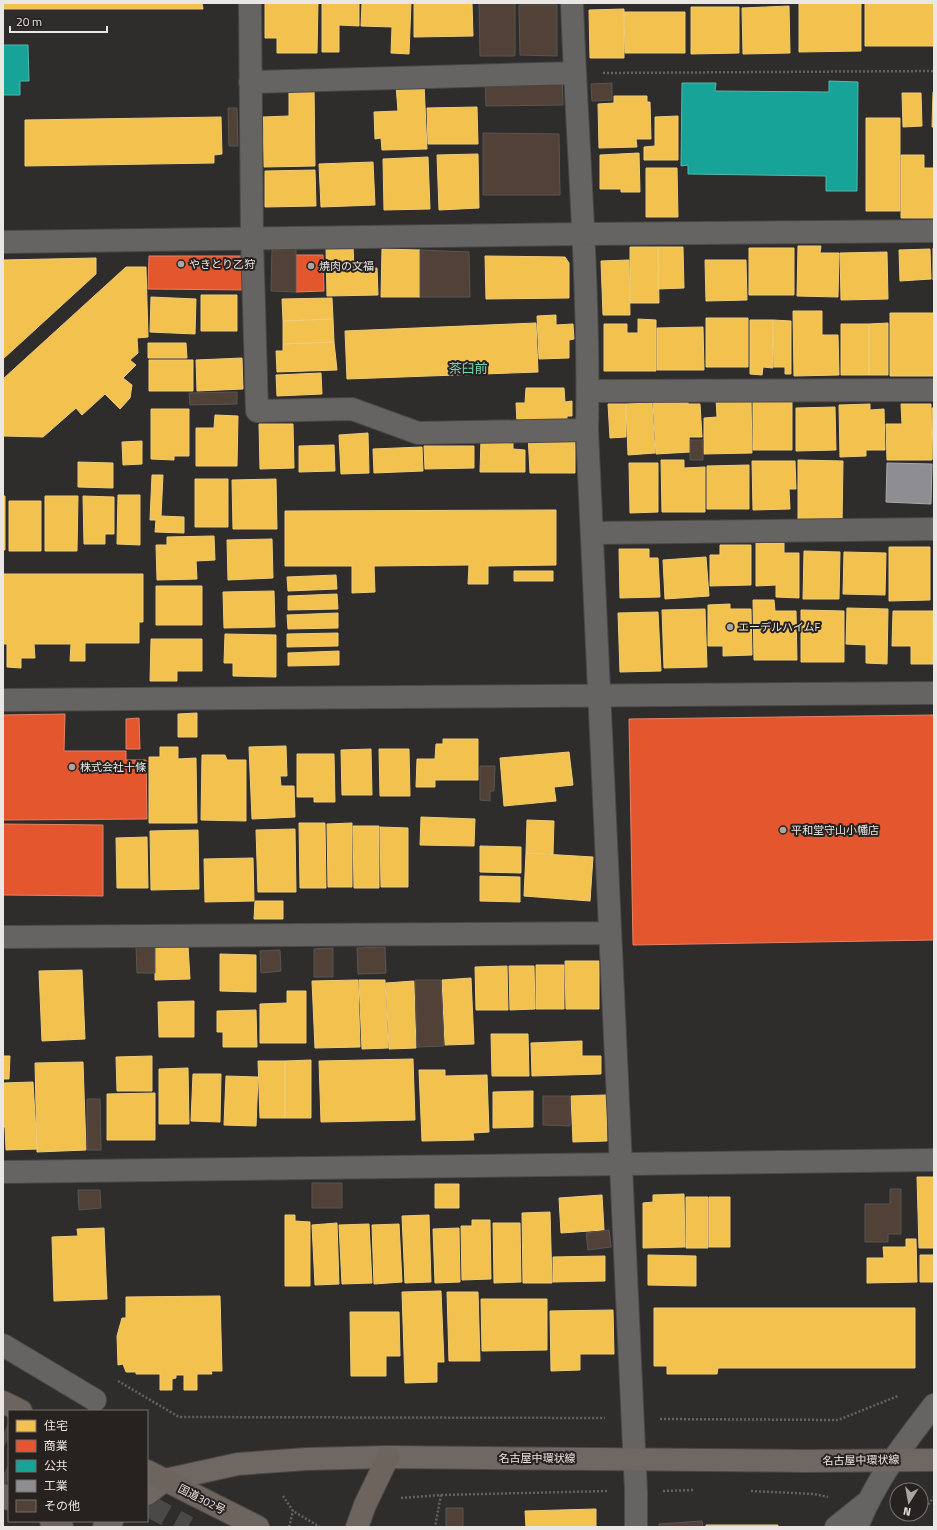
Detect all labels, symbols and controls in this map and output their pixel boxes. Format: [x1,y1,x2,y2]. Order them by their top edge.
scale bar [10,8,107,34]
text: 20 m [16,12,42,31]
place label: やきとり乙狩 [189,256,255,272]
place label: 焼肉の文福 [319,258,374,274]
marker: やきとり乙狩 [176,259,186,269]
marker: 焼肉の文福 [306,261,316,271]
district label: 茶臼前 [448,358,488,378]
place label: エーデルハイムF [738,619,821,635]
marker: エーデルハイムF [725,622,735,632]
place label: 株式会社十條 [80,759,146,775]
marker: 株式会社十條 [67,762,77,772]
place label: 平和堂守山小幡店 [791,822,879,838]
marker: 平和堂守山小幡店 [778,825,788,835]
legend [8,1410,148,1522]
text: 住宅 [44,1416,68,1435]
text: 商業 [44,1436,68,1455]
street label: 名古屋中環状線 [499,1450,576,1466]
street label: 名古屋中環状線 [822,1451,900,1469]
text: 公共 [44,1456,68,1475]
text: 工業 [44,1476,68,1495]
street label: 国道302号 [175,1480,229,1518]
north arrow [889,1482,929,1522]
text: その他 [44,1496,80,1515]
text: N [902,1503,912,1520]

